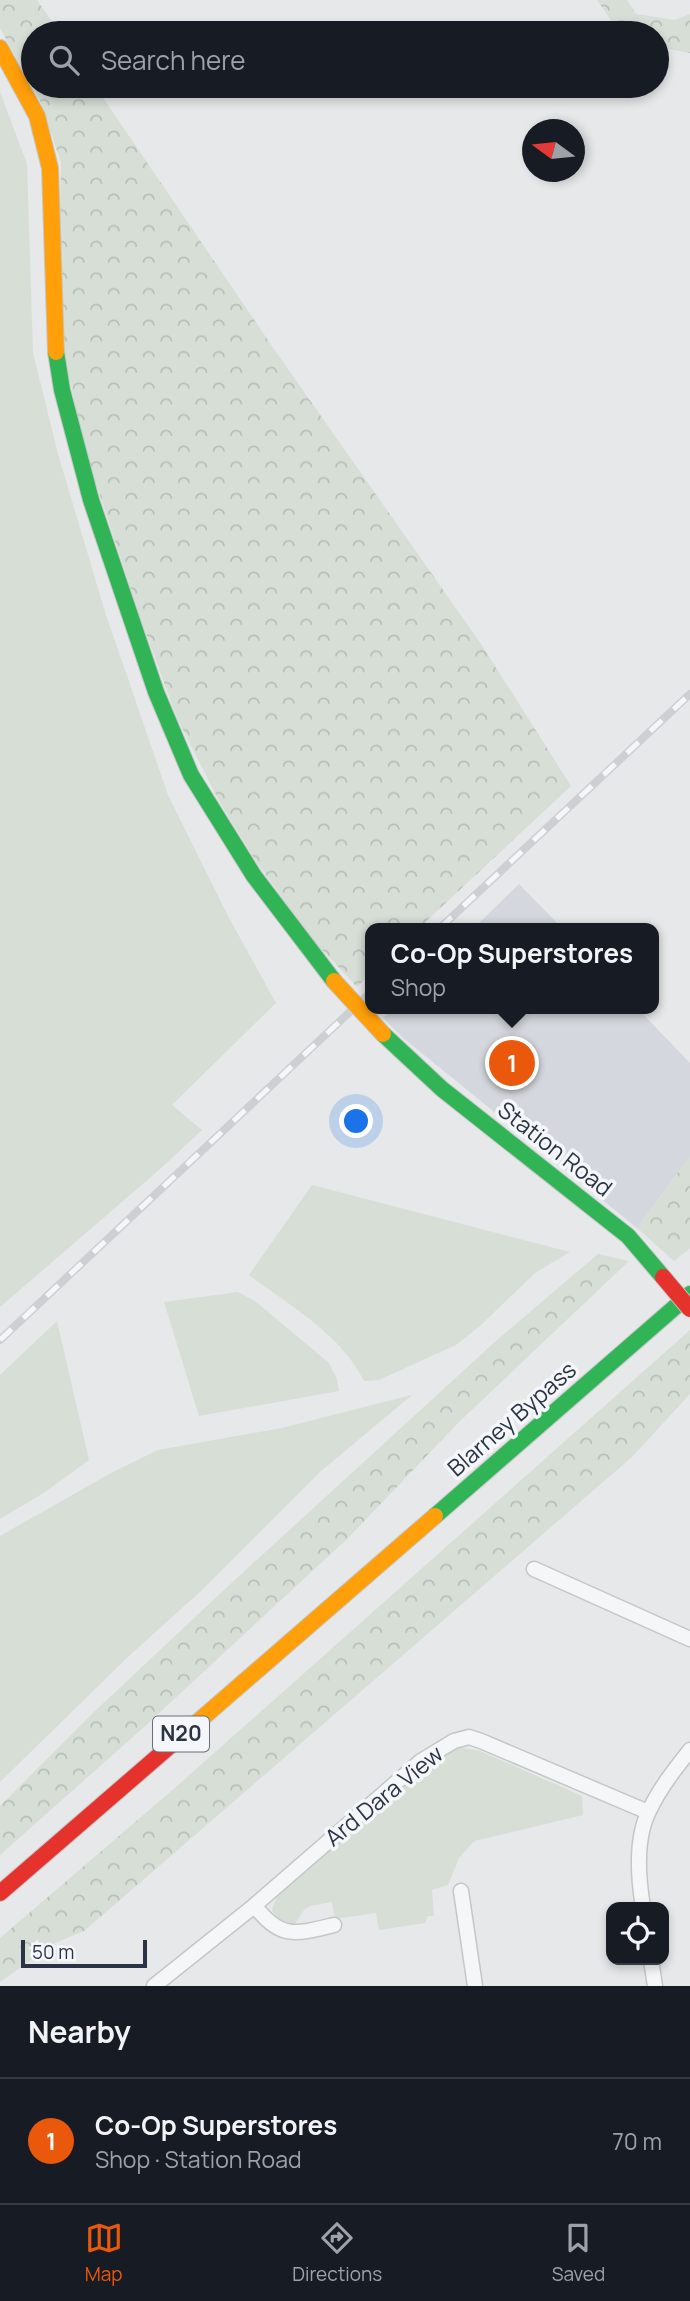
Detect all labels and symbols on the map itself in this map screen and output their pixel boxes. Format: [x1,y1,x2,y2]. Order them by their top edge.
north arrow [522,119,585,182]
pin: 1 [489,1037,535,1089]
street label: Station Road [492,1093,619,1203]
your location [339,1104,373,1138]
street label: Blarney Bypass [440,1353,583,1483]
road number: N20 [153,1716,209,1752]
street label: Ard Dara View [317,1737,450,1853]
scale bar [21,1937,147,1969]

